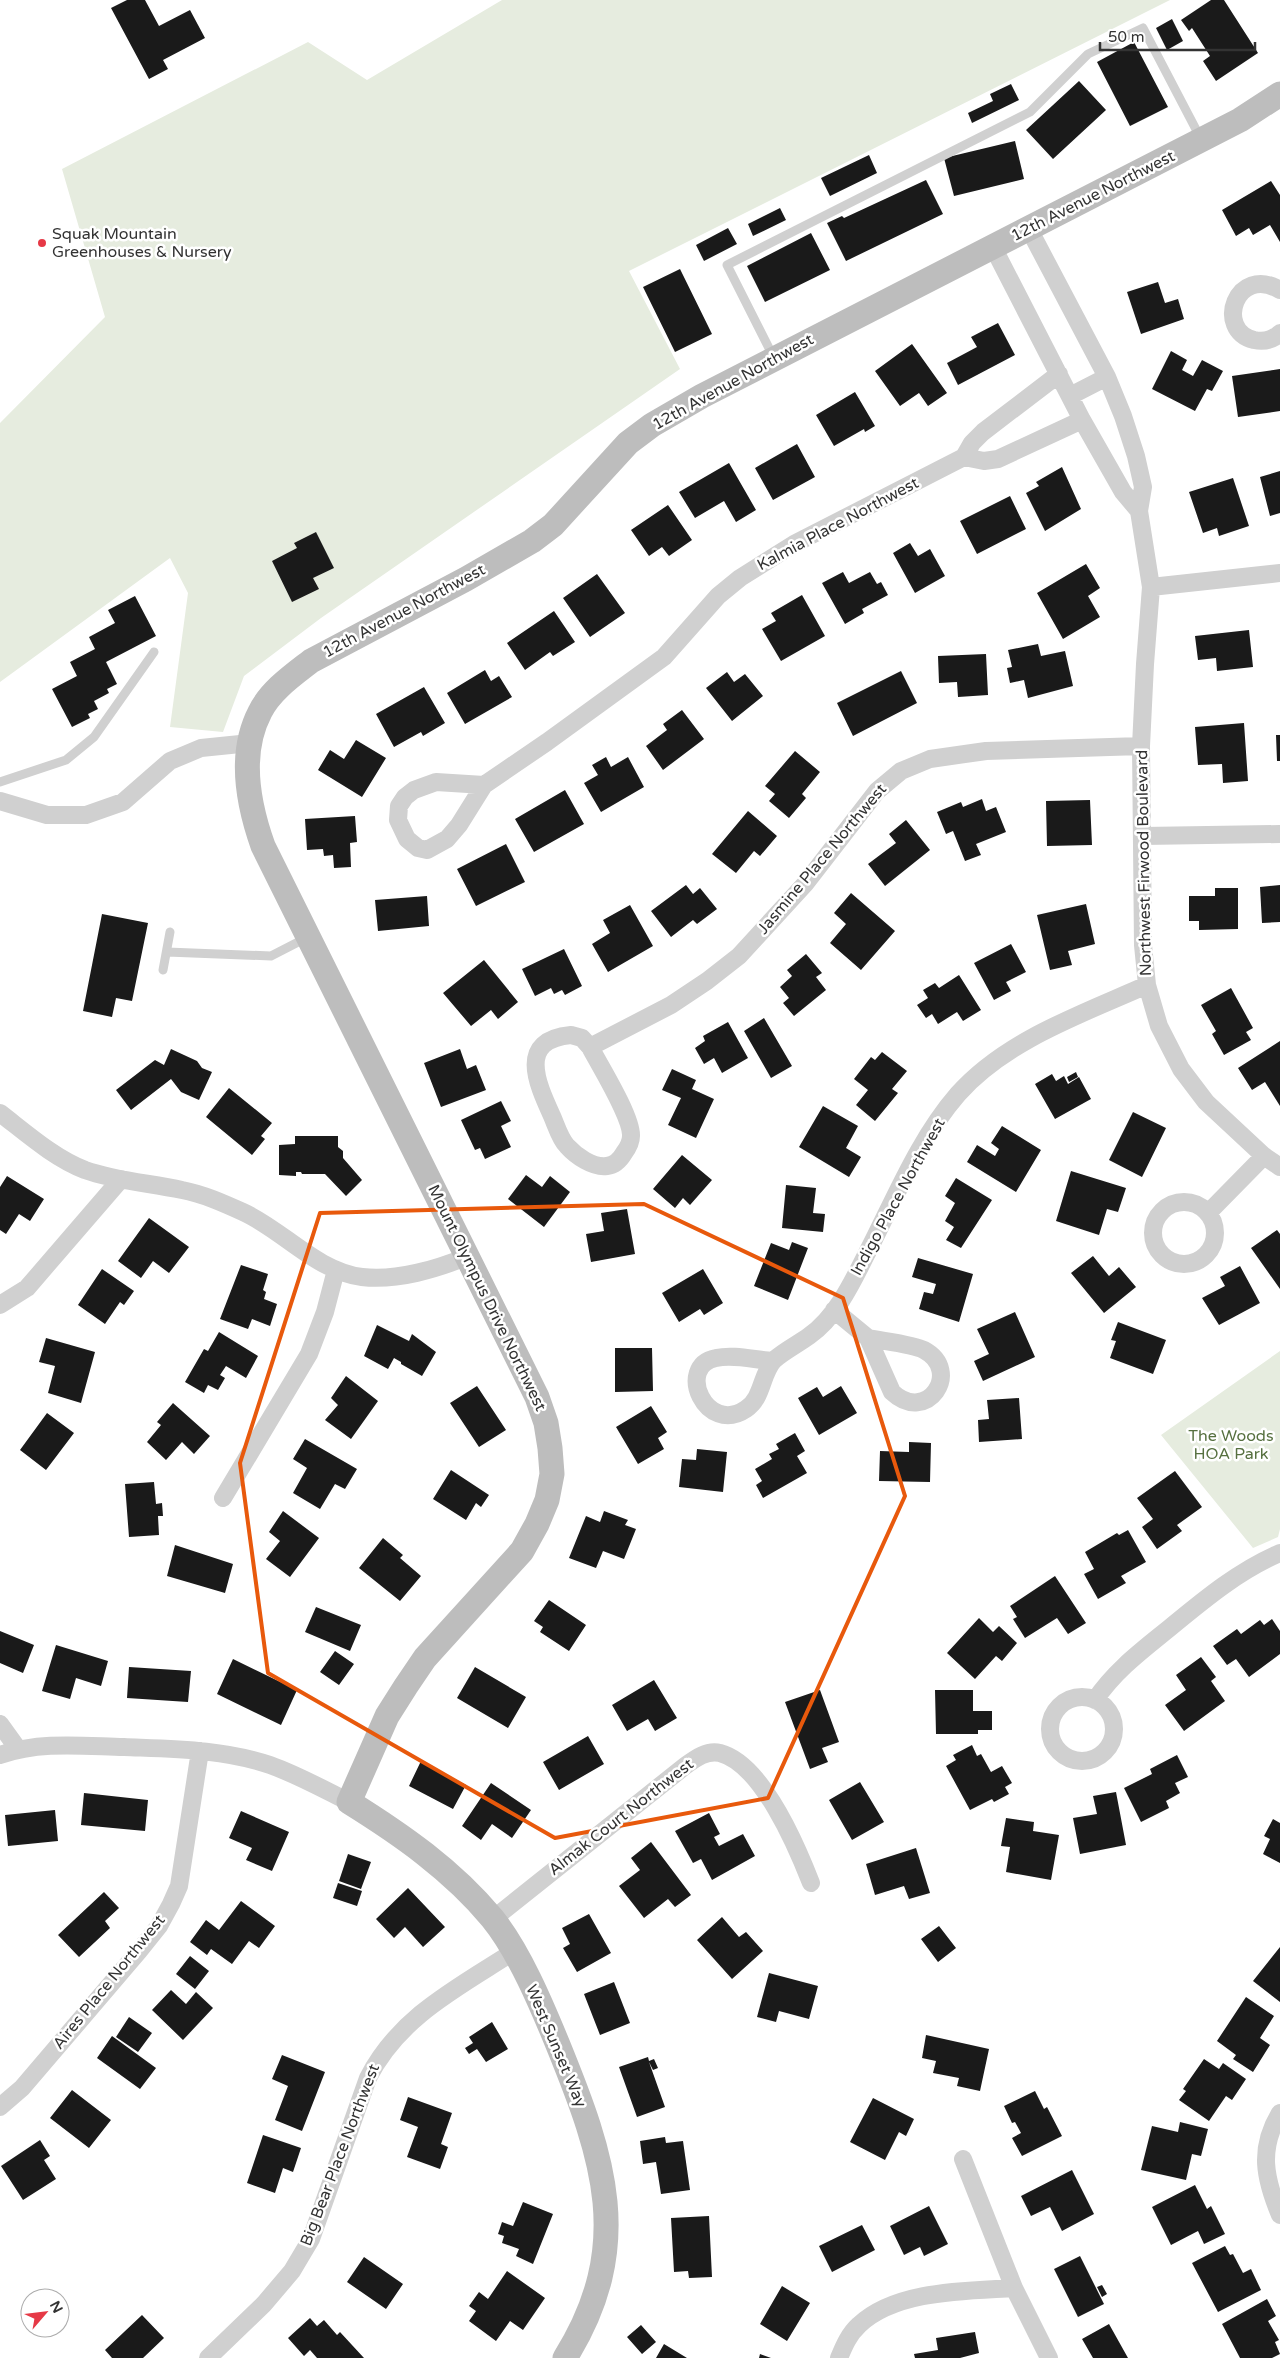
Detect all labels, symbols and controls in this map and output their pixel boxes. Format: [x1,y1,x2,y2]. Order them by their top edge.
scale bar [1100,20,1255,52]
text: 50 m [1108,28,1145,46]
street label: 12th Avenue Northwest [1008,146,1178,246]
place label: Squak Mountain Greenhouses & Nursery [52,224,232,262]
marker: Squak Mountain Greenhouses & Nursery [36,237,48,249]
street label: 12th Avenue Northwest [649,329,817,435]
street label: Kalmia Place Northwest [754,473,922,575]
street label: 12th Avenue Northwest [319,560,489,662]
street label: Northwest Firwood Boulevard [1132,750,1156,976]
street label: Jasmine Place Northwest [753,780,891,938]
street label: Indigo Place Northwest [846,1115,950,1279]
street label: Mount Olympus Drive Northwest [423,1182,551,1414]
park label: The Woods HOA Park [1188,1426,1274,1464]
street label: Almak Court Northwest [544,1754,698,1880]
street label: Aires Place Northwest [49,1911,169,2053]
street label: West Sunset Way [521,1982,591,2111]
street label: Big Bear Place Northwest [296,2061,384,2249]
north arrow [20,2288,70,2338]
text: N [46,2298,66,2316]

